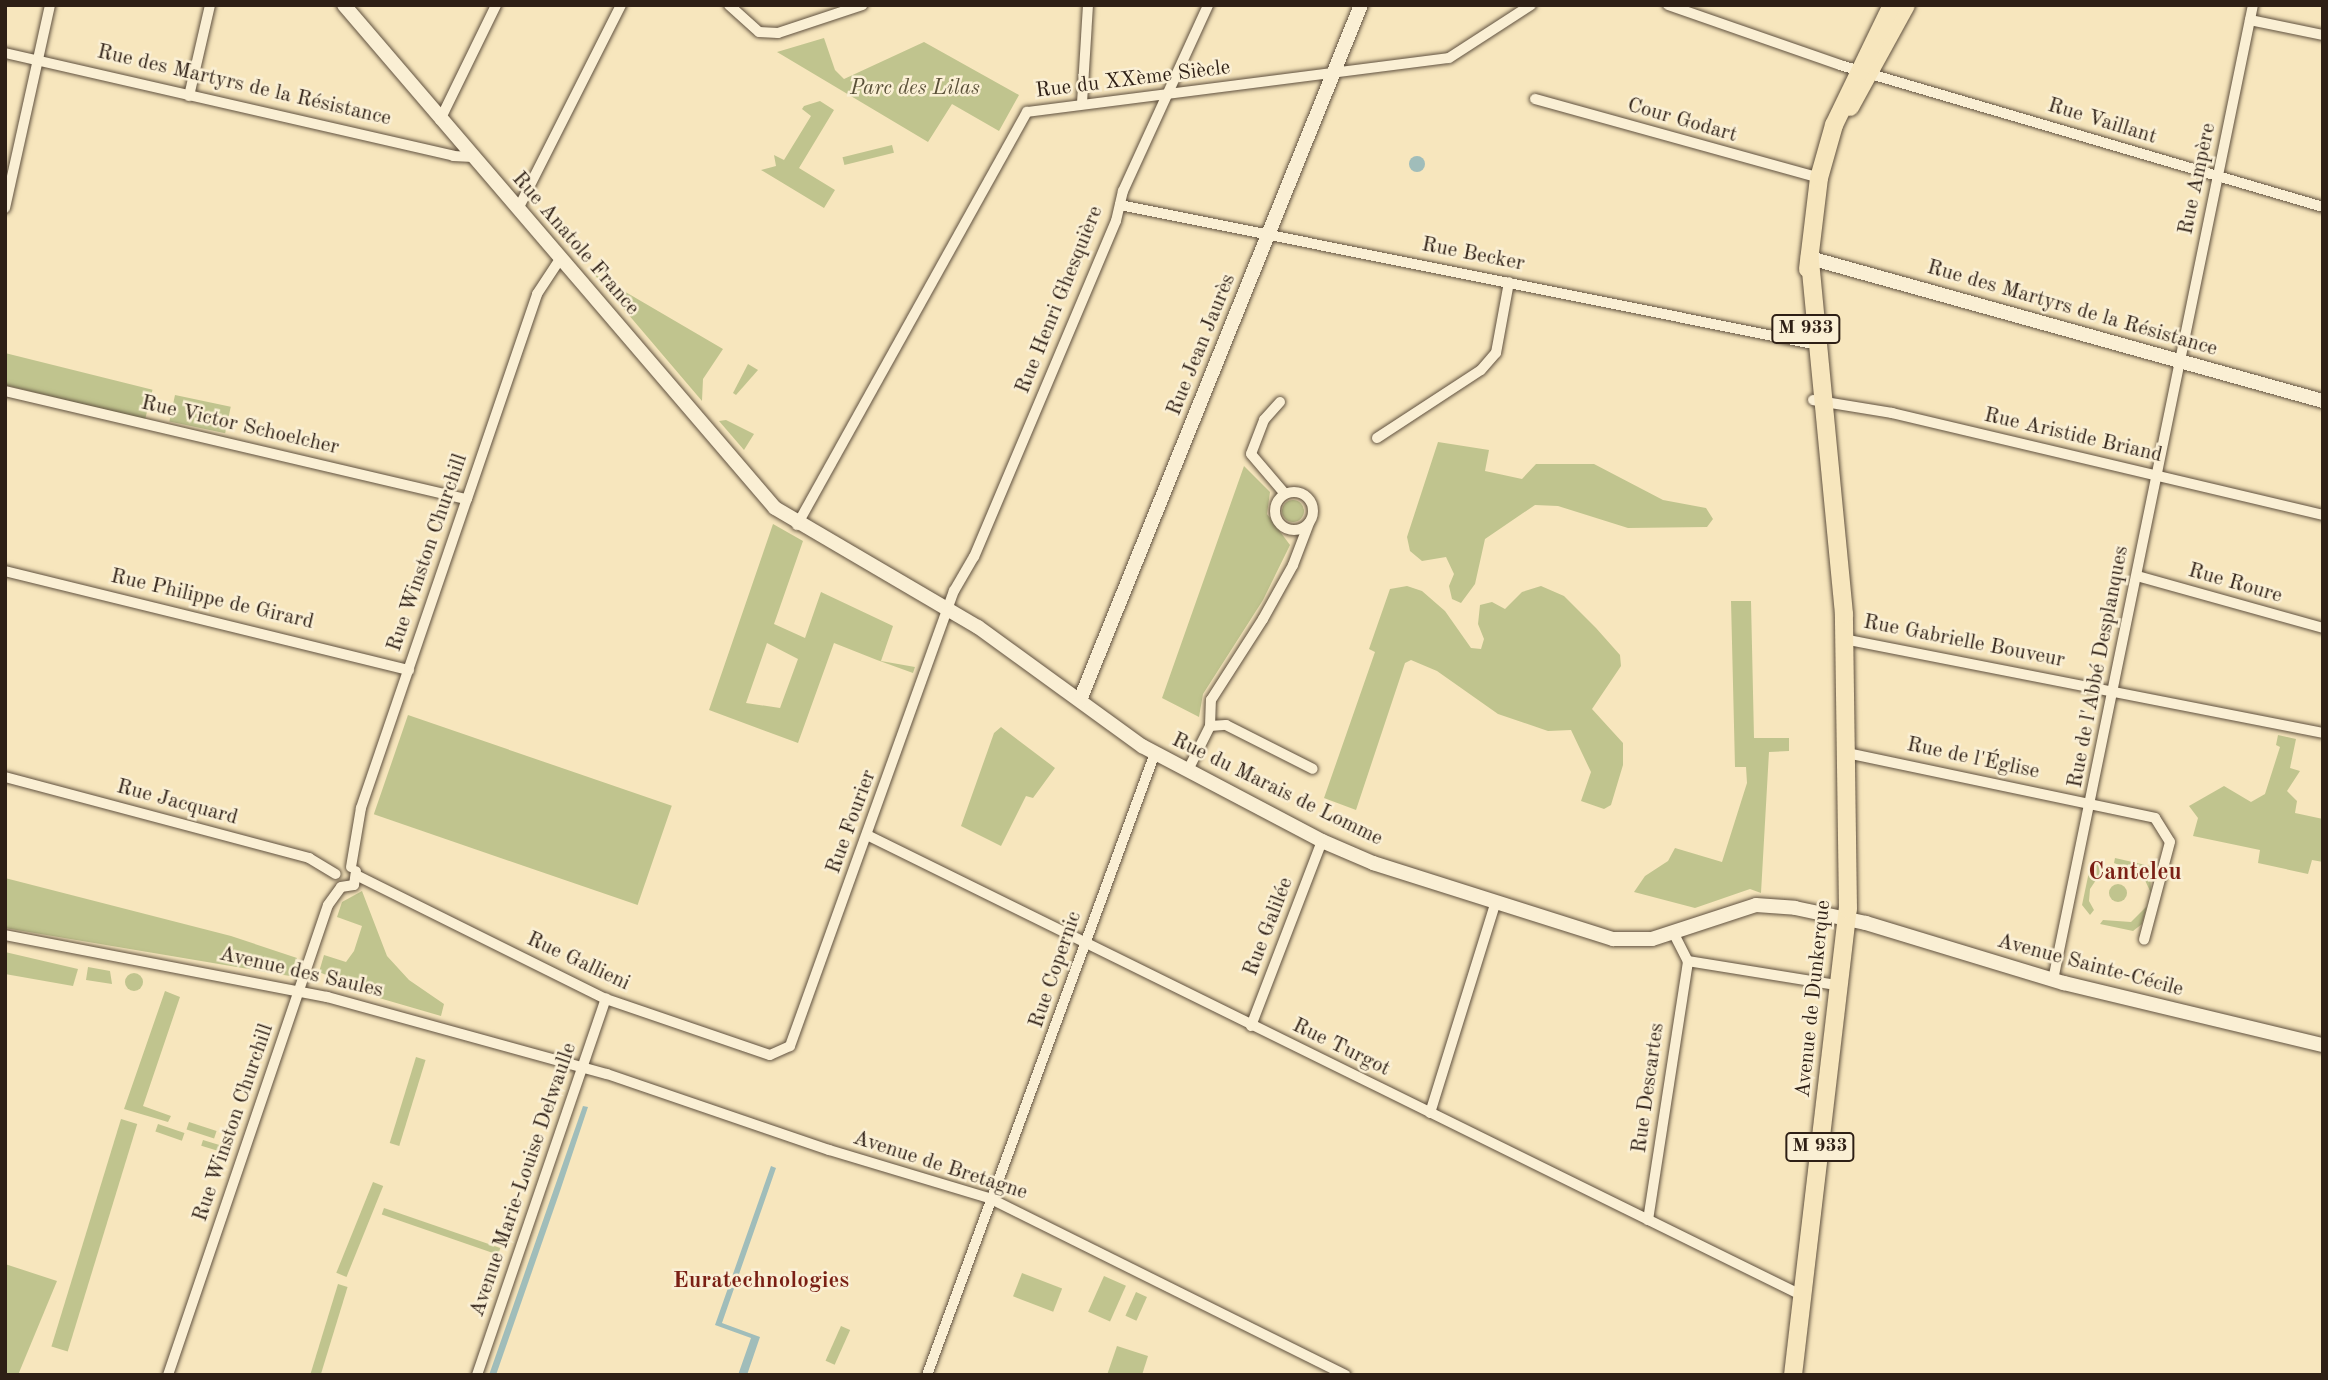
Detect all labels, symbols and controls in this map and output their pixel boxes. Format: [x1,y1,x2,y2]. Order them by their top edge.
street label: Rue des Martyrs de la Résistance [95,40,393,132]
street label: Rue du XXème Siècle [1034,56,1232,104]
park label: Parc des Lilas [850,76,980,102]
street label: Cour Godart [1624,93,1740,149]
street label: Rue Vaillant [2044,93,2160,151]
street label: Rue Ampère [2174,121,2222,237]
street label: Rue Anatole France [506,167,644,321]
street label: Rue Henri Ghesquière [1011,202,1109,398]
street label: Rue Becker [1419,233,1527,277]
street label: Rue des Martyrs de la Résistance [1924,255,2220,363]
street label: Rue Jean Jaurès [1162,270,1242,420]
road number: M 933 [1771,314,1841,344]
street label: Rue Victor Schoelcher [139,391,341,461]
street label: Rue Aristide Briand [1981,403,2165,469]
street label: Rue Winston Churchill [382,451,474,655]
street label: Rue de l'Abbé Desplanques [2063,544,2135,790]
street label: Rue Roure [2185,559,2285,609]
street label: Rue Philippe de Girard [108,564,316,636]
street label: Rue Gabrielle Bouveur [1861,610,2067,674]
street label: Rue du Marais de Lomme [1167,728,1387,852]
street label: Rue de l'Église [1904,733,2042,785]
street label: Rue Fourier [822,767,882,877]
street label: Rue Jacquard [114,775,240,831]
district label: Canteleu [2088,860,2182,888]
street label: Rue Galilée [1239,874,1299,980]
street label: Avenue de Dunkerque [1791,899,1837,1099]
street label: Rue Copernic [1024,908,1088,1032]
street label: Rue Gallieni [522,927,634,997]
street label: Avenue Sainte-Cécile [1994,929,2186,1003]
street label: Avenue des Saules [217,942,385,1004]
street label: Rue Turgot [1288,1014,1394,1082]
street label: Rue Winston Churchill [188,1021,280,1225]
street label: Rue Descartes [1627,1021,1671,1155]
street label: Avenue Marie-Louise Delwaulle [465,1040,583,1320]
street label: Avenue de Bretagne [850,1126,1030,1206]
road number: M 933 [1785,1132,1855,1162]
district label: Euratechnologies [673,1267,849,1295]

